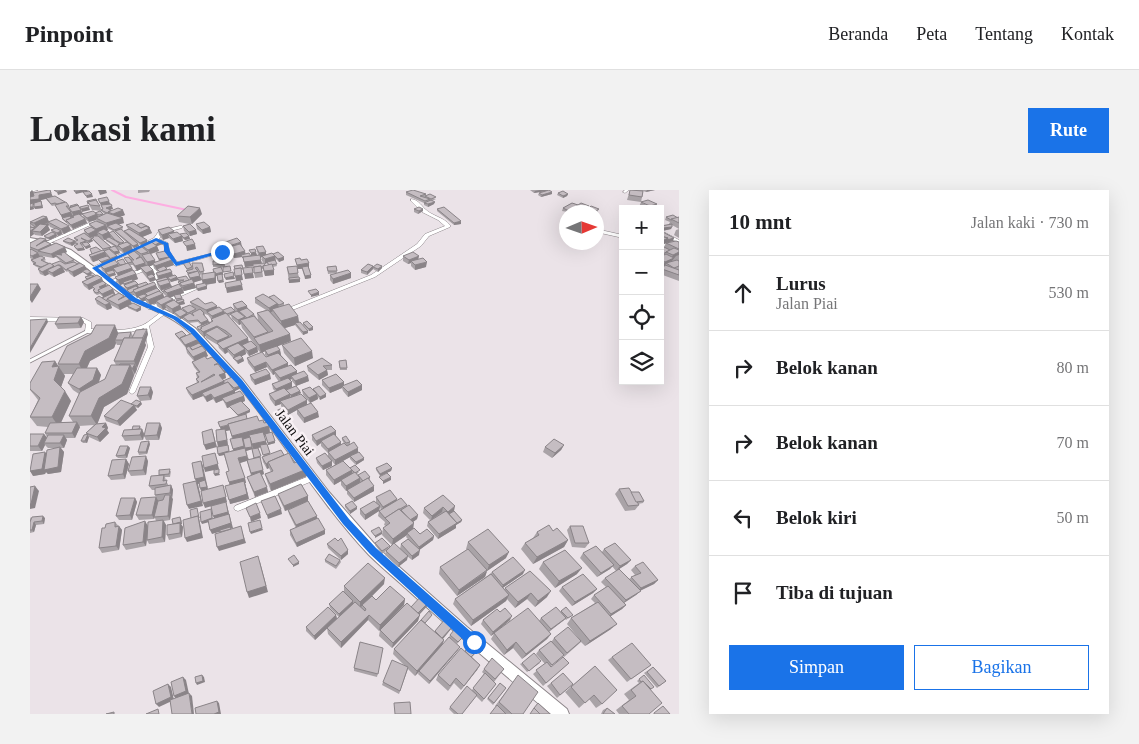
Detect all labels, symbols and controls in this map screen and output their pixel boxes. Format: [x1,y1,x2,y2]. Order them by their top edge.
text: Pinpoint [25,21,113,47]
text: Beranda [828,24,888,44]
text: Peta [916,24,947,44]
text: Tentang [975,24,1033,44]
text: Kontak [1061,24,1114,44]
button: Rute [1028,108,1109,153]
text: Lokasi kami [30,110,216,149]
north arrow [559,205,604,250]
map controls [619,205,664,385]
button: + [619,205,664,250]
text: 10 mnt [729,210,791,234]
text: Jalan kaki · 730 m [971,214,1089,231]
route end [211,241,234,264]
button: − [619,250,664,295]
text: Lurus [776,273,826,294]
icon: ahead [729,279,757,307]
text: 530 m [1049,284,1089,301]
button: locate [619,295,664,340]
text: Jalan Piai [776,295,838,312]
button: layers [619,340,664,385]
icon: right [729,354,757,382]
text: Belok kanan [776,357,878,378]
text: 80 m [1057,359,1089,376]
street label: Jalan Piai [272,406,317,458]
icon: right [729,429,757,457]
text: Belok kanan [776,432,878,453]
text: 70 m [1057,434,1089,451]
icon: left [729,504,757,532]
text: Belok kiri [776,507,857,528]
text: 50 m [1057,509,1089,526]
icon: arrive [729,579,757,607]
text: Tiba di tujuan [776,582,893,603]
route start [463,631,486,654]
button: Simpan [729,645,904,690]
button: Bagikan [914,645,1089,690]

